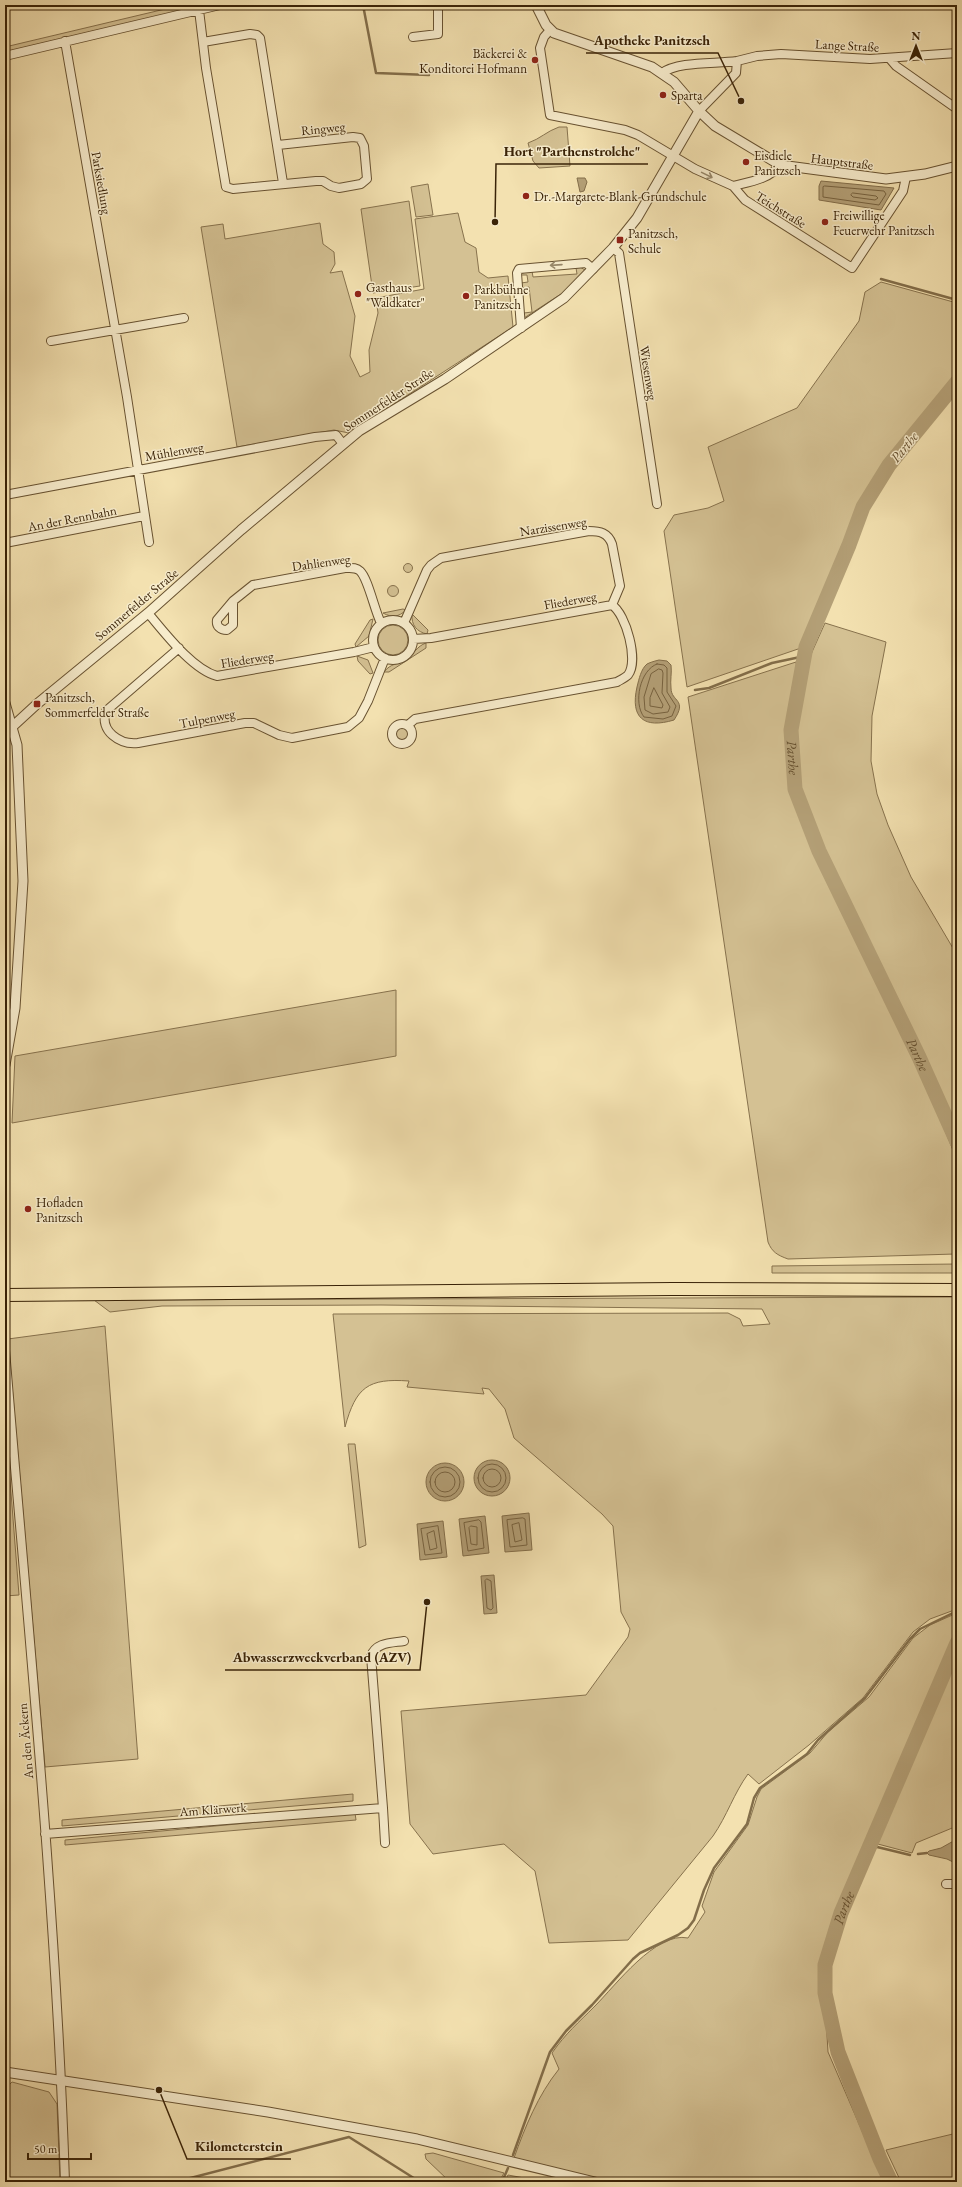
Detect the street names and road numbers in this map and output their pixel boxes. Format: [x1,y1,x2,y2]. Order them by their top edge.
street label: Lange Straße [814,35,879,56]
street label: Ringweg [300,118,346,139]
street label: Hauptstraße [810,149,874,174]
street label: Parksiedlung [88,150,115,216]
street label: Teichstraße [752,187,809,232]
street label: Wiesenweg [636,345,661,402]
street label: Sommerfelder Straße [340,364,437,435]
street label: Mühlenweg [143,438,205,465]
street label: An der Rennbahn [25,502,118,536]
street label: Narzissenweg [519,513,588,540]
street label: Dahlienweg [291,550,352,575]
street label: Sommerfelder Straße [91,564,182,644]
street label: Fliederweg [542,587,598,613]
street label: Fliederweg [219,647,275,672]
street label: Tulpenweg [178,705,237,732]
street label: An den Äckern [14,1702,37,1781]
street label: Am Klärwerk [178,1799,248,1820]

